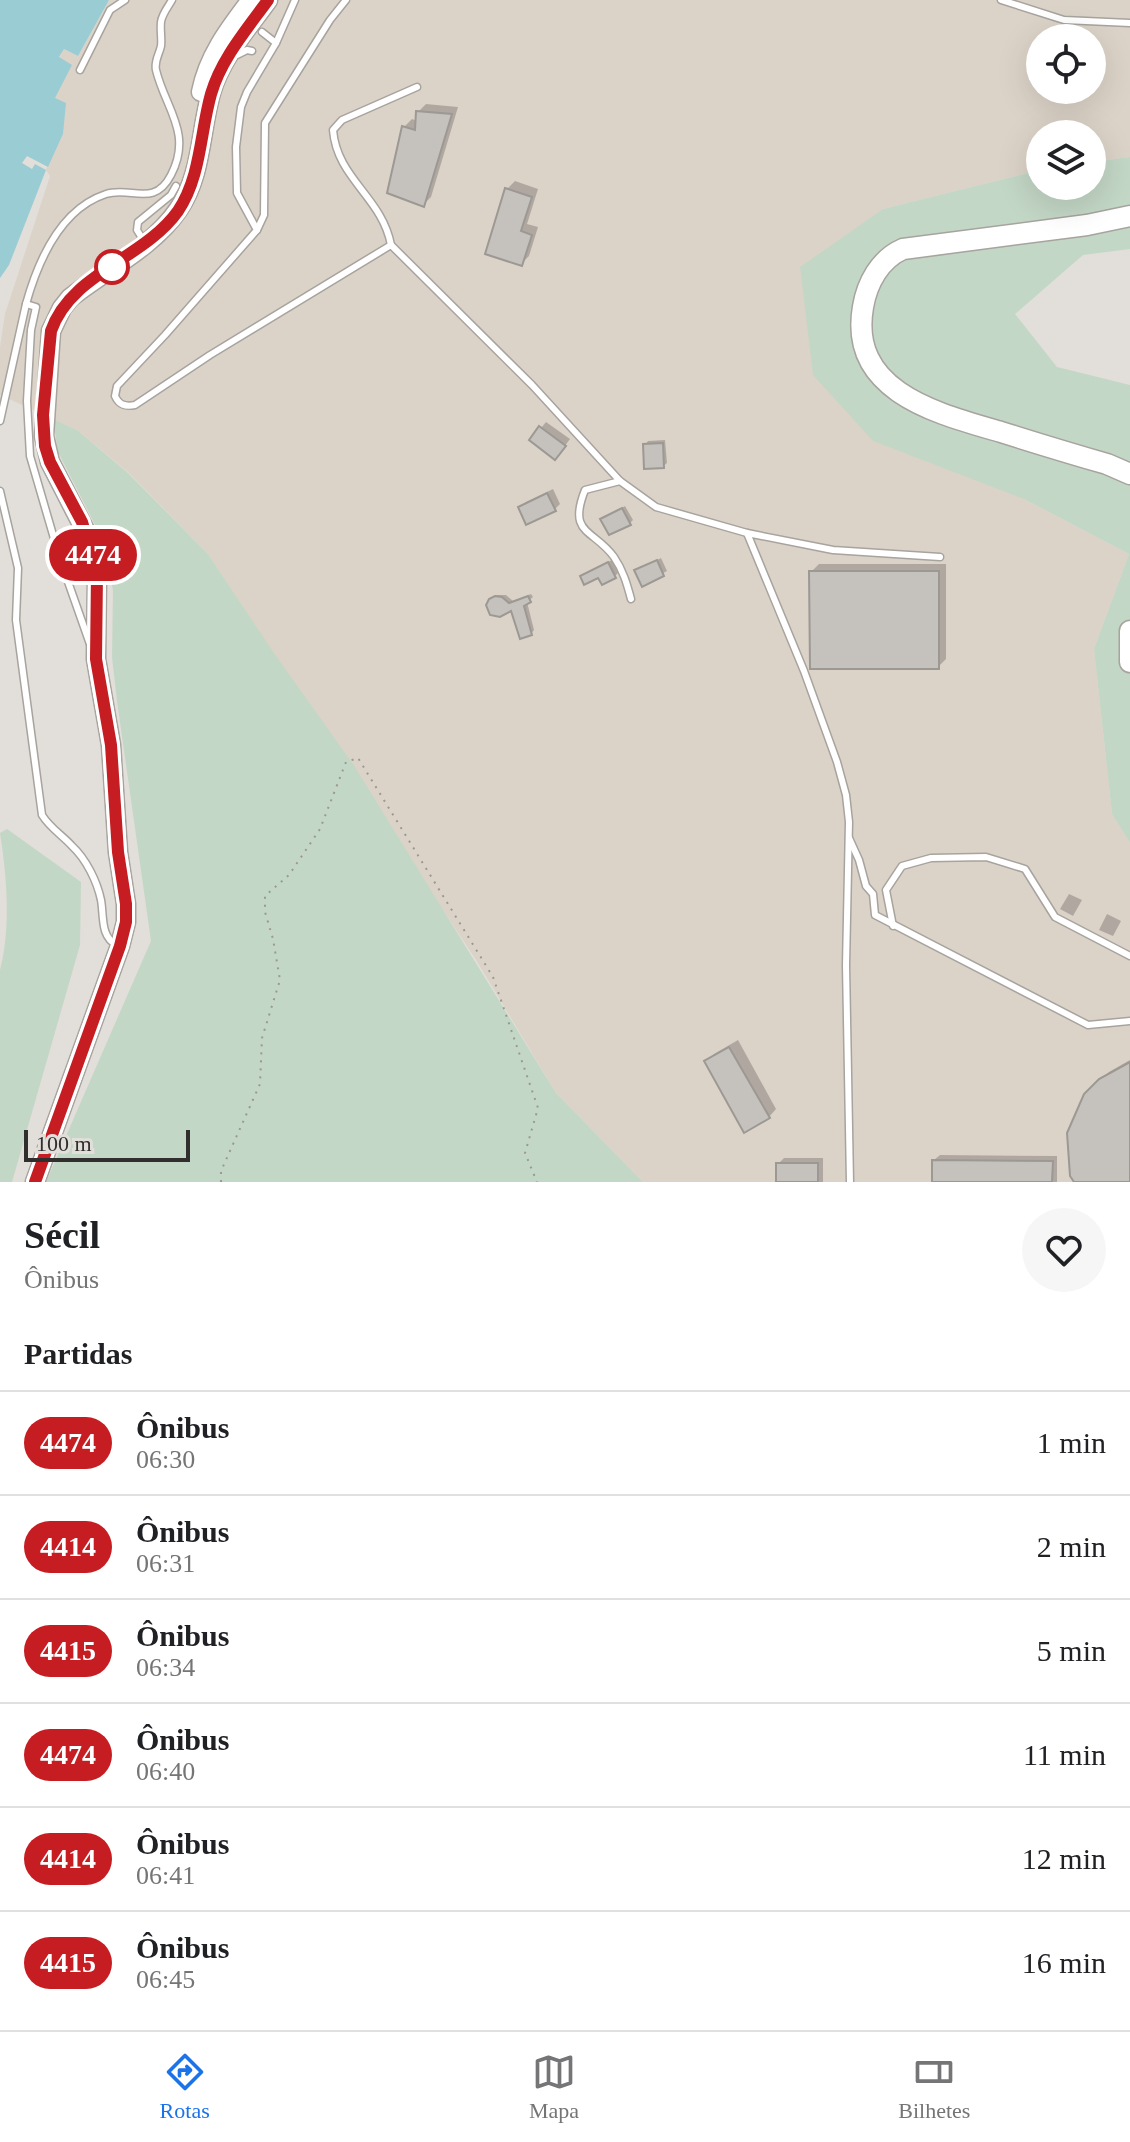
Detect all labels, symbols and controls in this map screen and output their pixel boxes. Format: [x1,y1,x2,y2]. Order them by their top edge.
map controls [1026,24,1106,200]
button: locate [1026,24,1106,104]
button: layers [1026,120,1106,200]
unlabelled marker [95,250,129,284]
line badge: 4474 [37,529,149,581]
text: 4474 [65,539,121,570]
scale bar [24,1126,190,1162]
text: 100 m [36,1131,92,1156]
button: heart [1022,1208,1106,1292]
text: Sécil [24,1214,100,1256]
text: Ônibus [24,1265,99,1294]
text: Partidas [24,1337,132,1370]
text: Ônibus [136,1411,229,1444]
text: 1 min [1037,1426,1106,1459]
text: 4474 [40,1427,96,1458]
text: 06:30 [136,1445,195,1474]
text: Ônibus [136,1515,229,1548]
text: 2 min [1037,1530,1106,1563]
text: 4414 [40,1531,96,1562]
text: 06:31 [136,1549,195,1578]
text: Ônibus [136,1619,229,1652]
text: 5 min [1037,1634,1106,1667]
text: 4415 [40,1635,96,1666]
text: 06:34 [136,1653,195,1682]
text: Ônibus [136,1723,229,1756]
text: 11 min [1023,1738,1106,1771]
text: 4474 [40,1739,96,1770]
text: 06:40 [136,1757,195,1786]
text: Ônibus [136,1827,229,1860]
text: 12 min [1022,1842,1106,1875]
text: 4414 [40,1843,96,1874]
text: 06:41 [136,1861,195,1890]
text: Ônibus [136,1931,229,1964]
text: 16 min [1022,1946,1106,1979]
text: 4415 [40,1947,96,1978]
text: 06:45 [136,1965,195,1994]
tab: Rotas [160,2050,210,2124]
tab: Mapa [529,2050,579,2124]
tab: Bilhetes [898,2050,970,2124]

